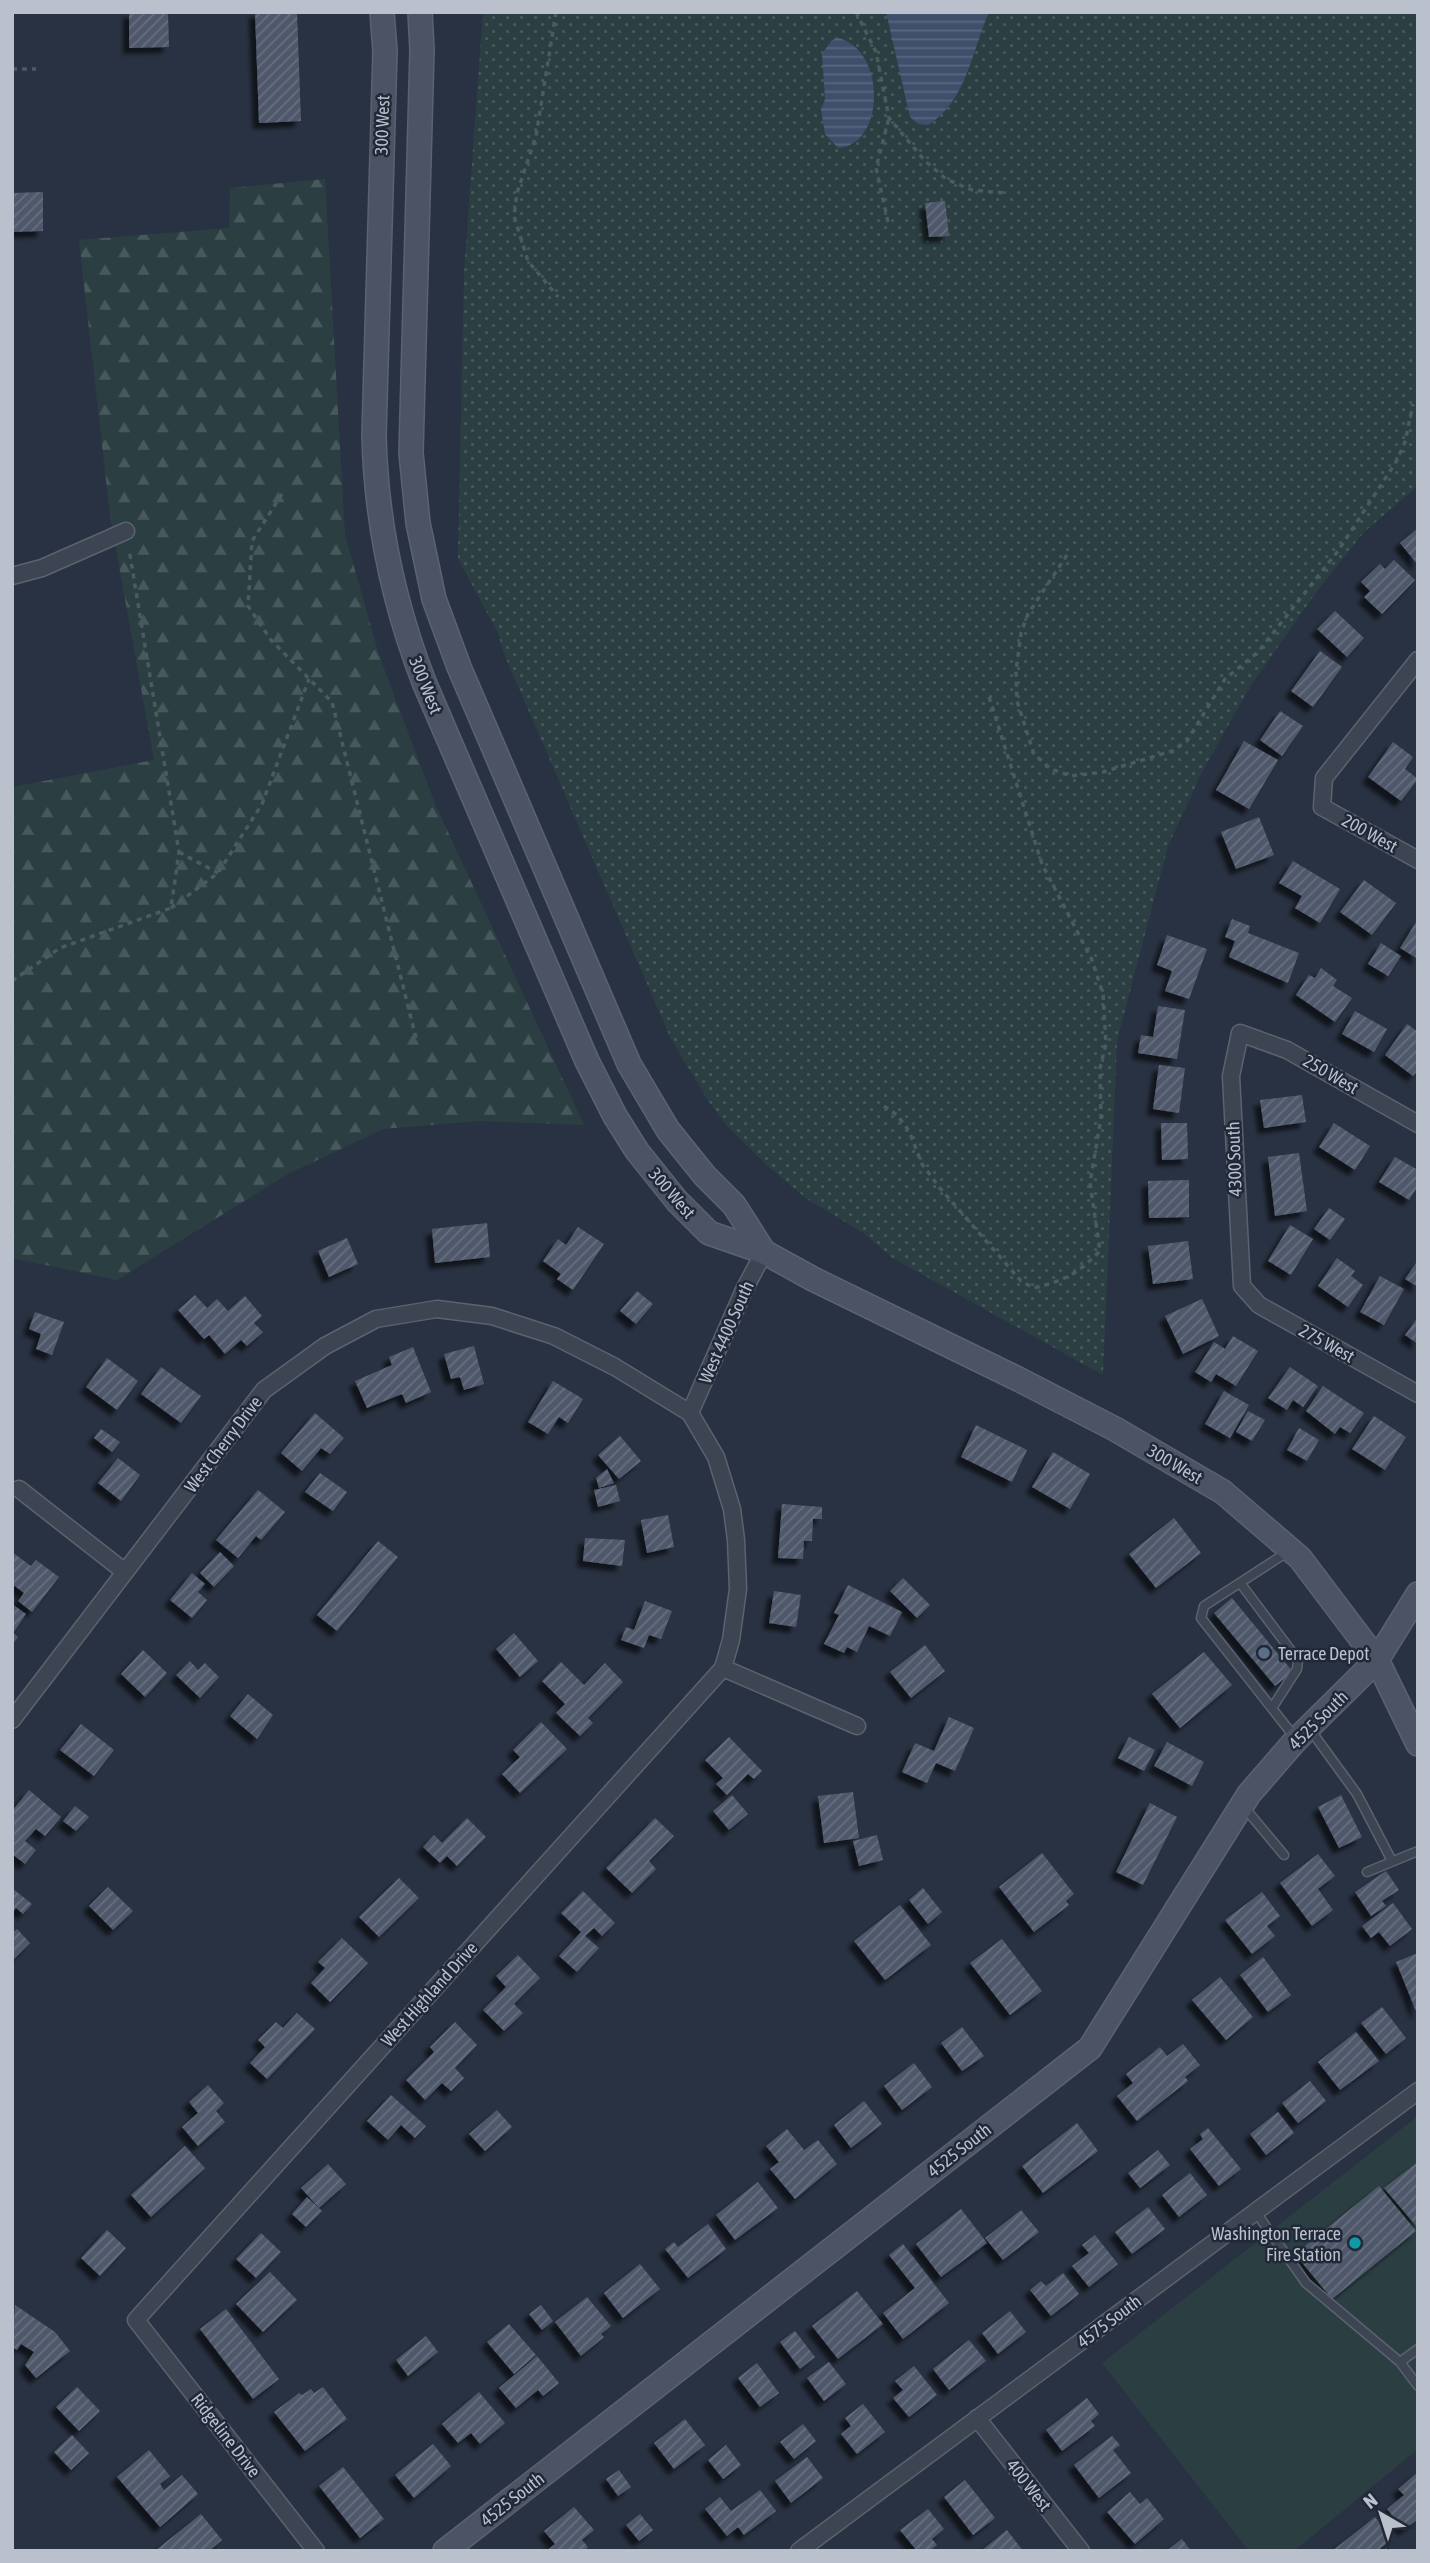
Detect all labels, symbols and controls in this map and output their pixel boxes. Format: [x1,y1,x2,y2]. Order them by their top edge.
street label: 300 West [370,95,394,155]
street label: 300 West [405,653,447,717]
street label: 200 West [1339,809,1401,857]
street label: 250 West [1300,1050,1362,1098]
street label: 4300 South [1222,1121,1246,1197]
street label: 300 West [644,1163,700,1223]
street label: West 4400 South [694,1278,758,1386]
street label: 275 West [1296,1319,1358,1367]
street label: West Cherry Drive [180,1392,266,1496]
street label: 300 West [1144,1440,1206,1488]
place label: Terrace Depot [1278,1643,1369,1664]
marker: Terrace Depot [1256,1645,1272,1661]
street label: 4525 South [1284,1686,1352,1754]
street label: West Highland Drive [377,1937,481,2051]
street label: 4525 South [923,2119,995,2181]
place label: Washington Terrace Fire Station [1211,2223,1341,2265]
marker: Washington Terrace Fire Station [1347,2235,1363,2251]
street label: 4575 South [1073,2290,1145,2352]
street label: Ridgeline Drive [187,2389,265,2481]
street label: 400 West [1002,2455,1056,2515]
street label: 4525 South [476,2468,548,2530]
north arrow [1346,2479,1416,2549]
text: N [1359,2489,1382,2513]

